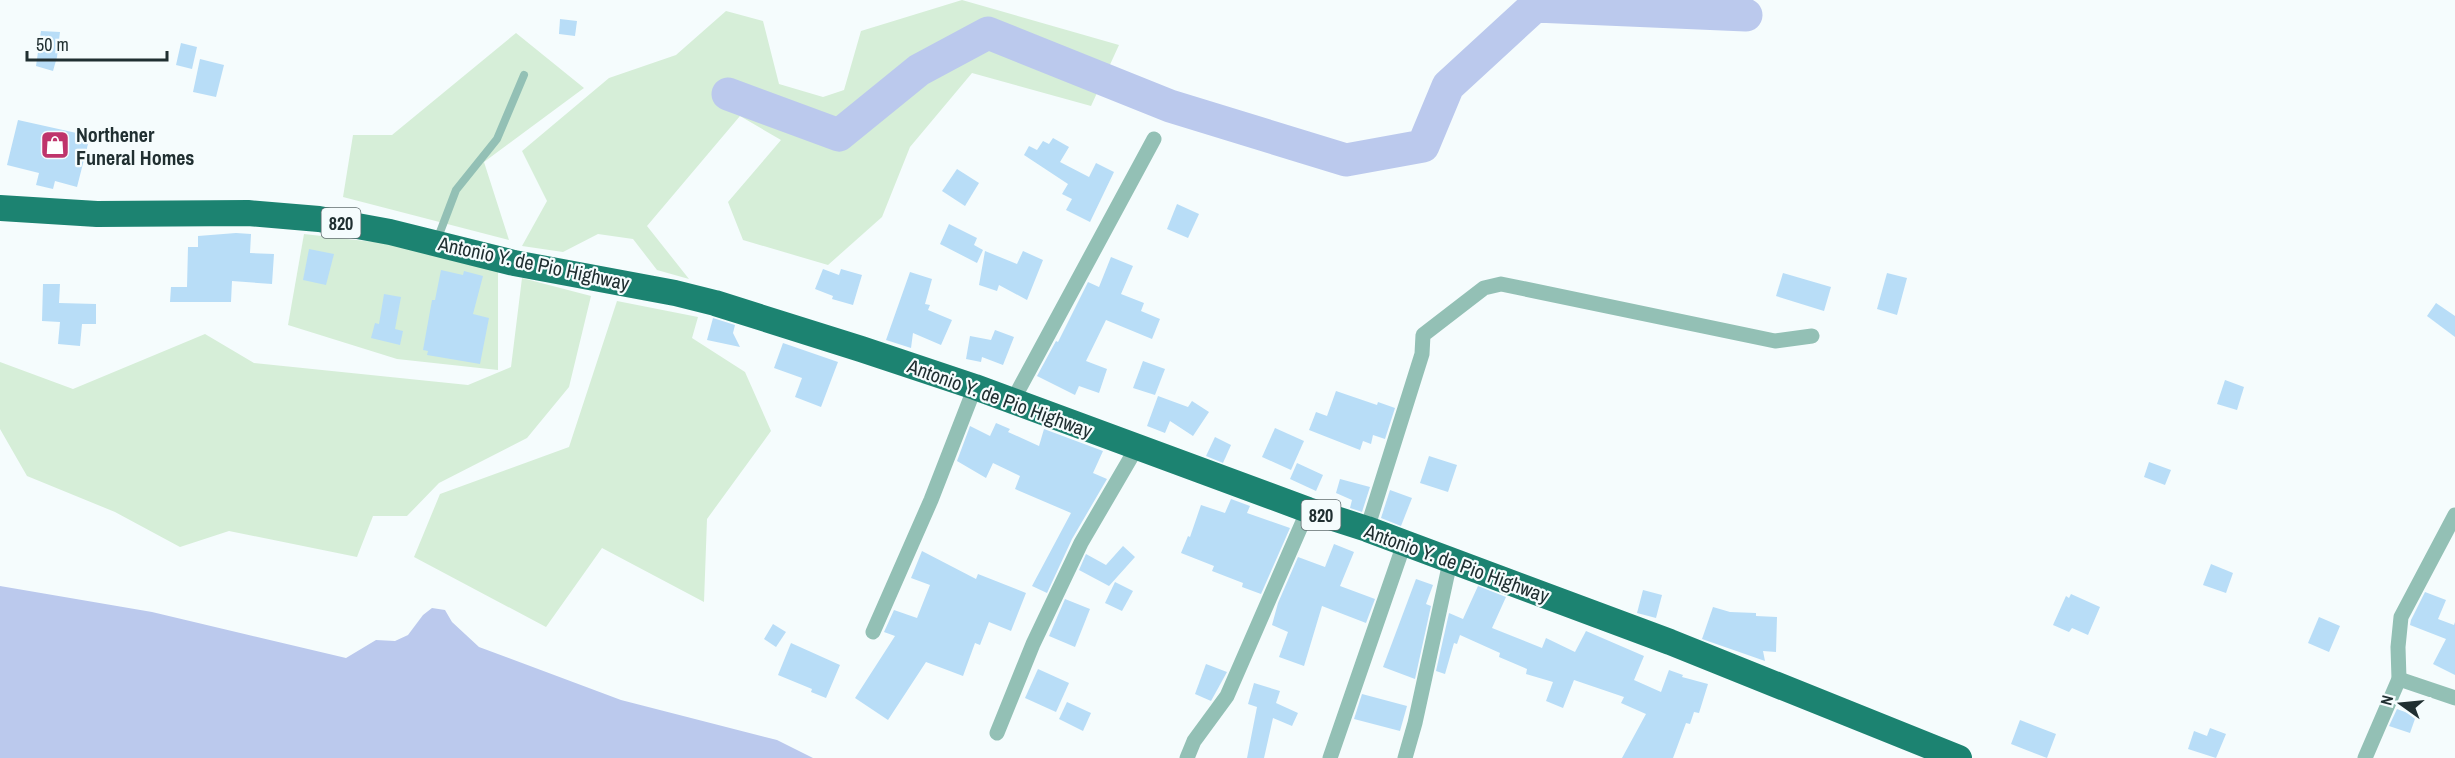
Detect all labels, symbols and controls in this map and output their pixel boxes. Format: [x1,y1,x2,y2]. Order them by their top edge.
scale bar [27,24,166,62]
text: 50 m [36,32,69,57]
place label: Northener Funeral Homes [76,121,194,171]
shop icon: Northener Funeral Homes [39,129,71,161]
road number: 820 [322,208,360,238]
street label: Antonio Y. de Pio Highway [435,229,633,297]
street label: Antonio Y. de Pio Highway [903,352,1097,444]
road number: 820 [1302,500,1340,530]
street label: Antonio Y. de Pio Highway [1360,517,1554,609]
north arrow [2371,674,2431,734]
text: N [2375,693,2398,708]

